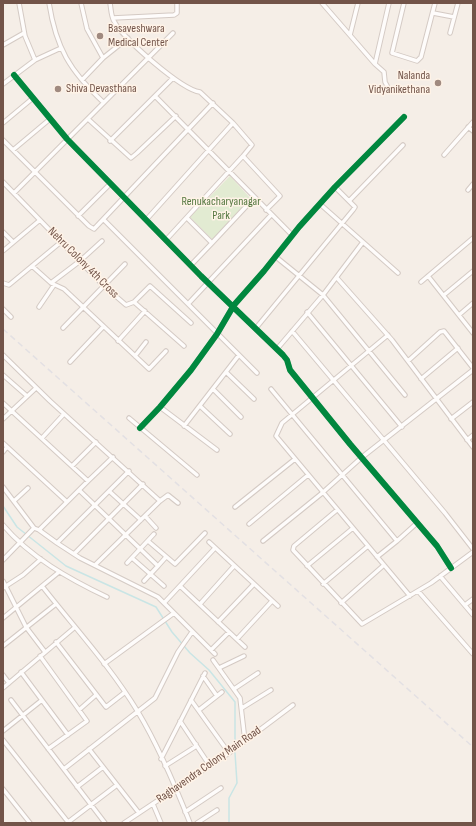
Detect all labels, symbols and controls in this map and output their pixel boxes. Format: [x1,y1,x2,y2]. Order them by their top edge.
place label: Basaveshwara Medical Center [108,22,168,50]
marker: Basaveshwara Medical Center [95,31,105,41]
place label: Nalanda Vidyanikethana [369,69,430,97]
marker: Nalanda Vidyanikethana [433,78,443,88]
place label: Shiva Devasthana [66,82,137,96]
marker: Shiva Devasthana [53,84,63,94]
park label: Renukacharyanagar Park [181,195,261,223]
street label: Nehru Colony 4th Cross [45,225,121,301]
street label: Raghavendra Colony Main Road [154,723,264,807]

